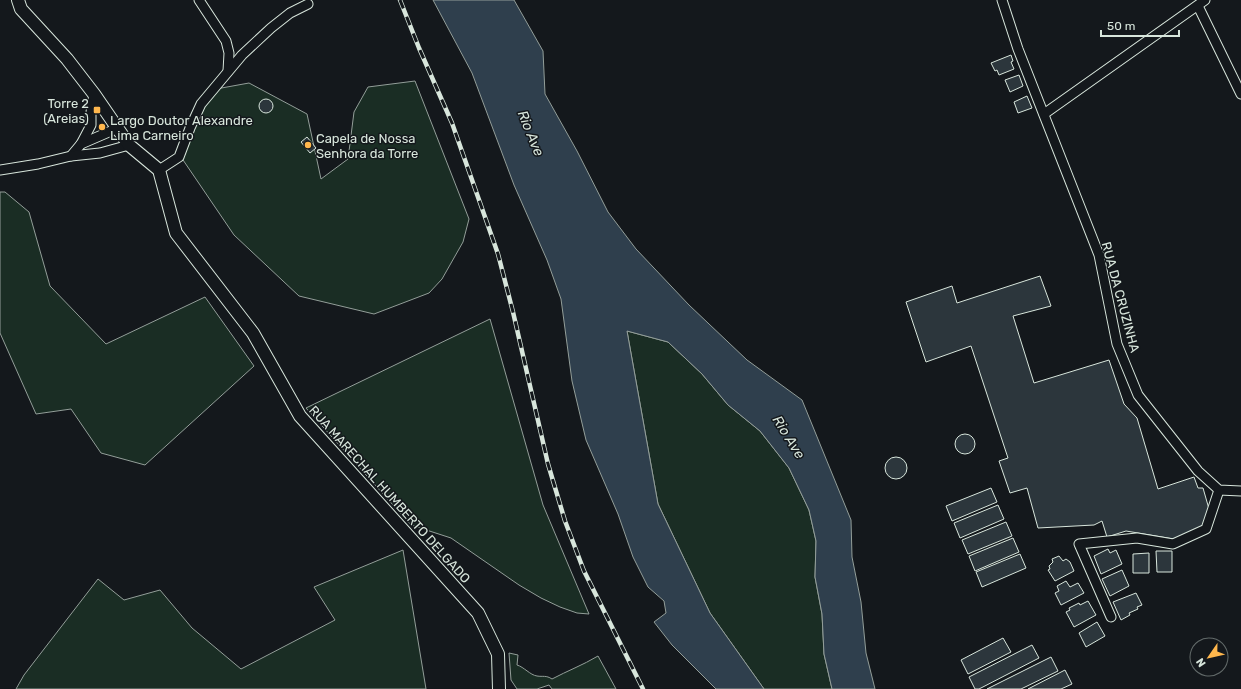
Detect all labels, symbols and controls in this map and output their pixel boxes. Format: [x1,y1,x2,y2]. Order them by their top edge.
scale bar [1101,12,1179,38]
text: 50 m [1107,19,1135,33]
place label: Torre 2 (Areias) [43,96,89,126]
marker: Torre 2 (Areias) [92,105,102,115]
water label: Rio Ave [514,108,547,159]
place label: Largo Doutor Alexandre Lima Carneiro [110,113,253,143]
marker: Largo Doutor Alexandre Lima Carneiro [97,122,107,132]
place label: Capela de Nossa Senhora da Torre [316,131,418,161]
marker: Capela de Nossa Senhora da Torre [303,140,313,150]
street label: RUA DA CRUZINHA [1099,240,1143,354]
street label: RUA MARECHAL HUMBERTO DELGADO [306,403,473,586]
water label: Rio Ave [769,412,809,462]
north arrow [1189,637,1229,677]
text: N [1193,655,1209,669]

